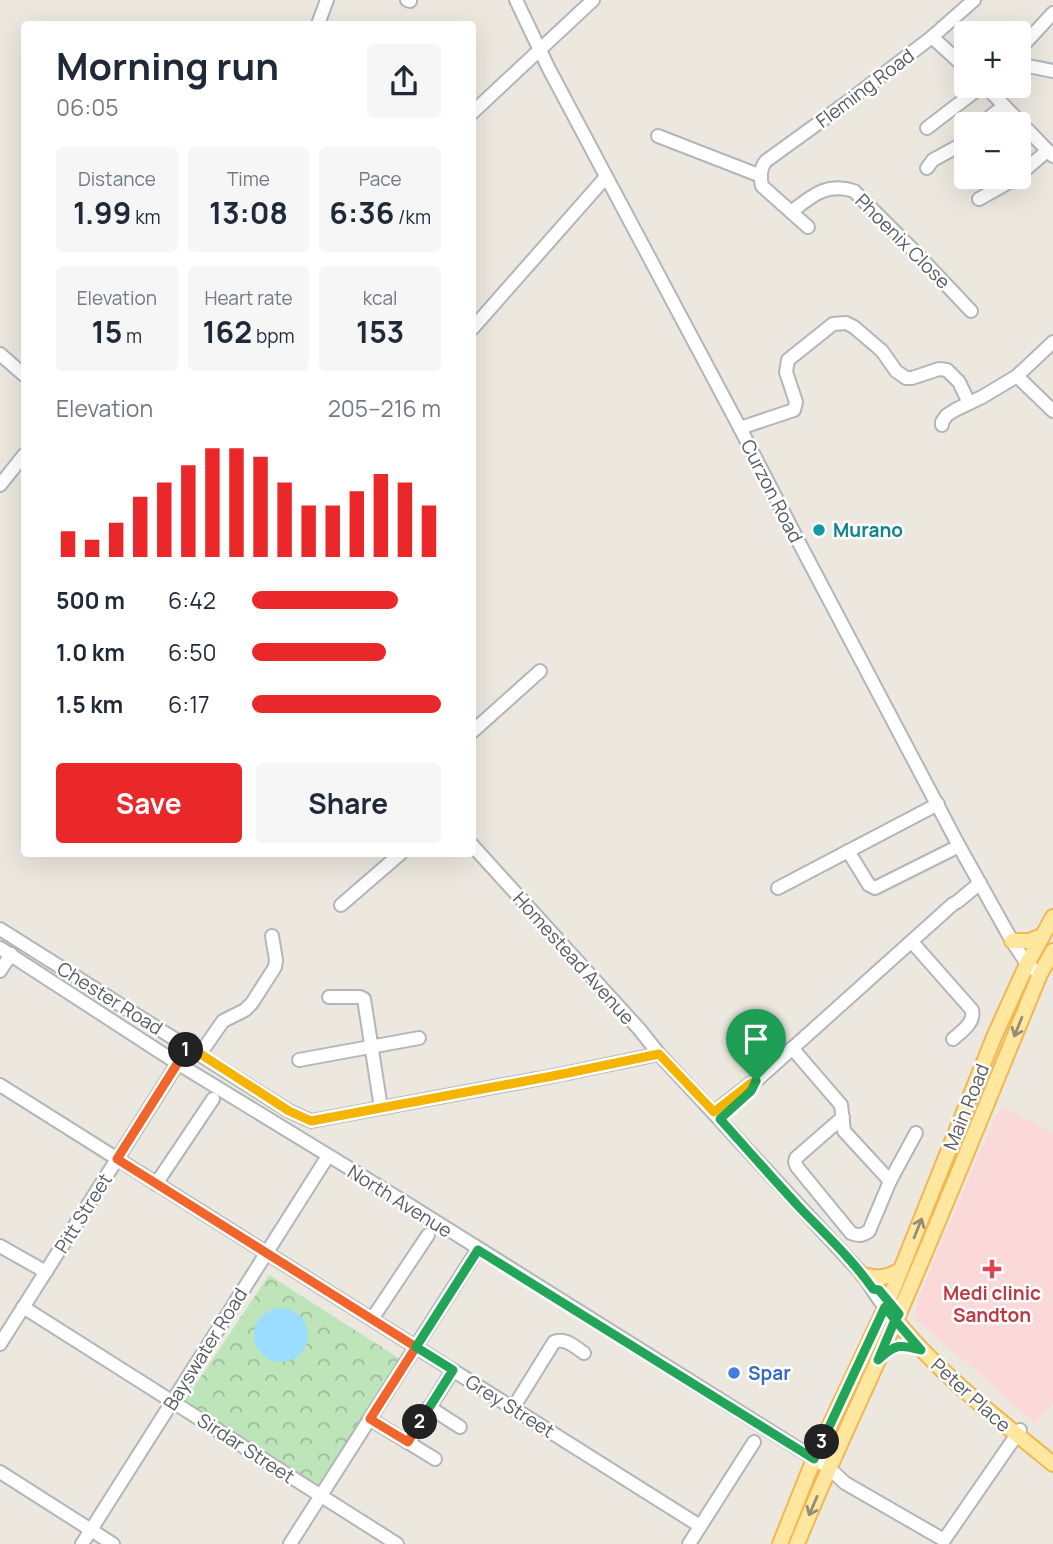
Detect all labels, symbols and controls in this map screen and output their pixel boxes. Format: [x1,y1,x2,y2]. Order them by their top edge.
map controls [954,21,1031,189]
button: + [954,21,1031,98]
text: Morning run [56,39,279,91]
street label: Fleming Road [811,42,919,134]
button: share [367,44,441,118]
text: 06:05 [56,91,119,123]
button: − [954,112,1031,189]
text: Distance [78,166,156,192]
text: Time [227,166,270,192]
text: Pace [359,166,402,192]
street label: Phoenix Close [850,188,956,294]
text: 1.99 [73,192,131,233]
text: 13:08 [209,192,288,233]
text: 6:36 [329,192,394,233]
text: km [131,204,161,230]
text: /km [394,204,431,230]
text: Elevation [77,285,157,311]
text: Heart rate [204,285,293,311]
text: kcal [363,285,398,311]
text: 15 [92,311,122,352]
text: 162 [202,311,252,352]
text: 153 [356,311,404,352]
text: m [122,323,142,349]
text: bpm [252,323,295,349]
text: Elevation [56,392,153,424]
text: 205–216 m [328,392,441,424]
street label: Curzon Road [735,435,809,547]
place label: Murano [833,517,903,543]
marker: Murano [811,522,827,538]
text: 500 m [56,584,125,616]
text: 6:42 [168,584,216,616]
text: 1.0 km [56,636,125,668]
text: 6:50 [168,636,216,668]
text: 1.5 km [56,688,123,720]
text: 6:17 [168,688,210,720]
button: Save [56,763,242,843]
button: Share [256,763,441,843]
street label: Homestead Avenue [507,886,641,1030]
street label: Chester Road [52,955,168,1041]
pin [726,1009,786,1081]
one-way arrow [1011,1015,1024,1037]
icon: arrive [737,1020,775,1058]
pin: 1 [168,1032,204,1068]
text: 1 [181,1036,190,1062]
street label: Main Road [937,1060,995,1154]
street label: North Avenue [343,1158,457,1244]
street label: Pitt Street [48,1168,118,1258]
one-way arrow [913,1217,926,1239]
marker: Medi clinic Sandton [982,1259,1002,1279]
place label: Medi clinic Sandton [943,1280,1041,1328]
street label: Bayswater Road [157,1283,253,1415]
street label: Peter Place [925,1352,1017,1438]
place label: Spar [748,1360,791,1386]
marker: Spar [726,1365,742,1381]
street label: Grey Street [460,1368,560,1444]
pin: 2 [402,1404,438,1440]
street label: Sirdar Street [192,1407,300,1489]
text: 2 [414,1408,425,1434]
pin: 3 [804,1424,840,1460]
text: 3 [816,1428,827,1454]
one-way arrow [805,1494,818,1516]

